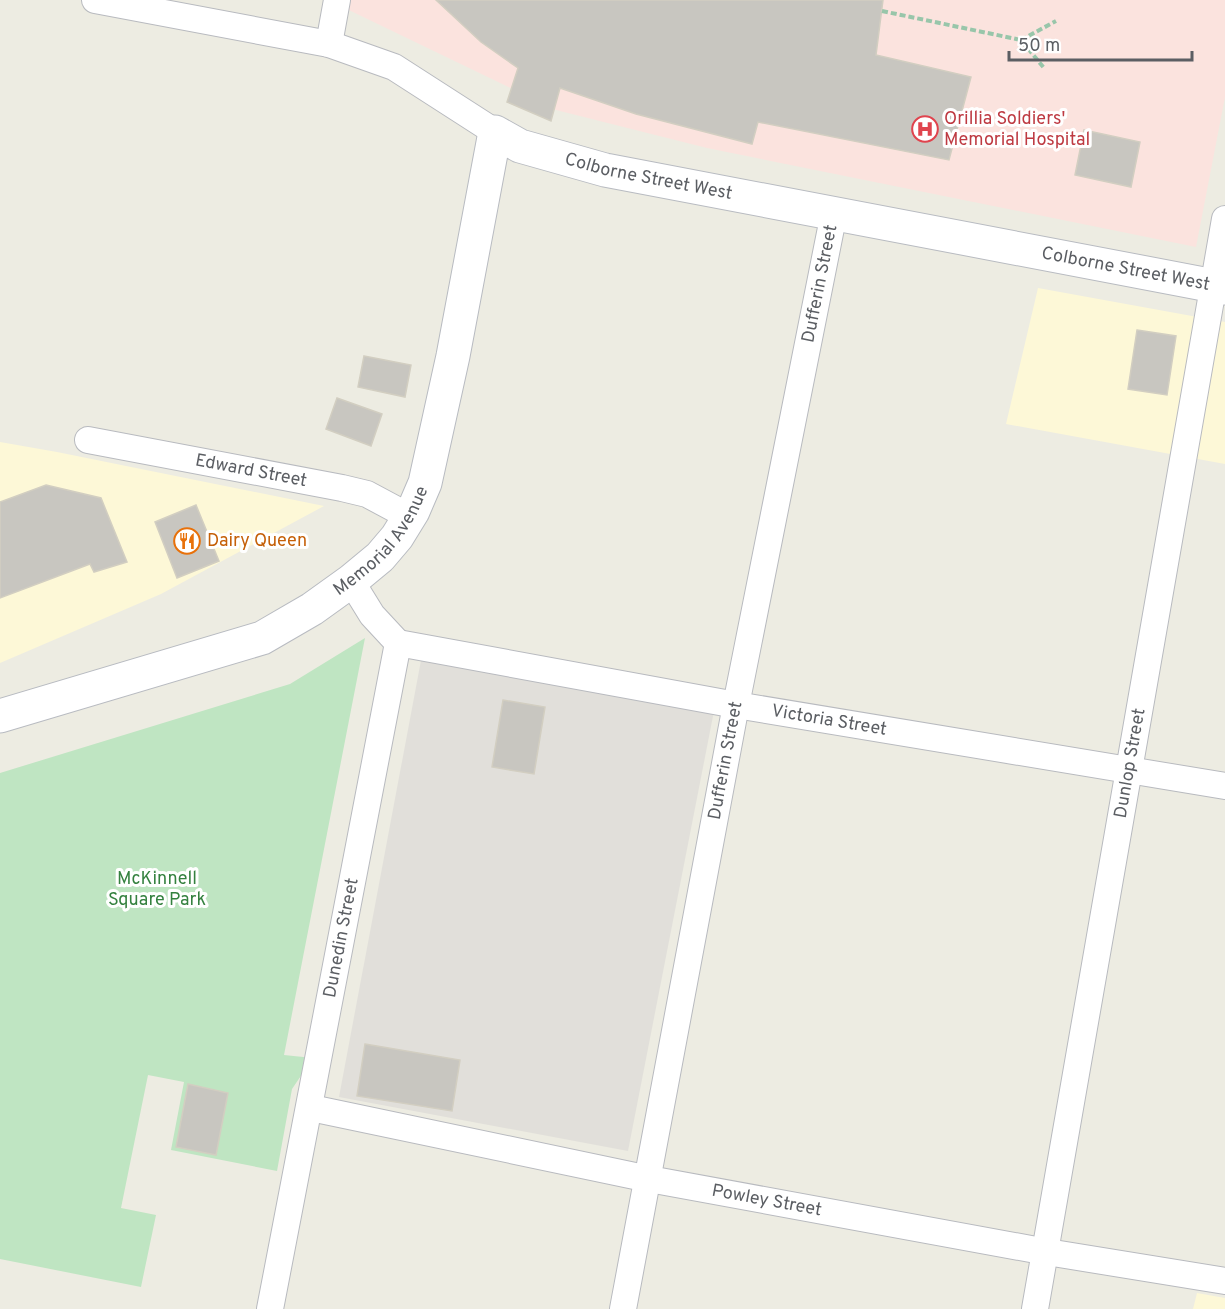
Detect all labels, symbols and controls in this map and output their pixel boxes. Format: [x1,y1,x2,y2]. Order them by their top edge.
scale bar [1009,24,1192,62]
text: 50 m [1018,35,1060,58]
place label: Orillia Soldiers' Memorial Hospital [944,108,1090,152]
hospital icon: Orillia Soldiers' Memorial Hospital [910,114,940,144]
street label: Colborne Street West [562,148,734,206]
street label: Dufferin Street [797,223,843,345]
street label: Colborne Street West [1040,242,1212,296]
street label: Edward Street [193,449,309,493]
street label: Memorial Avenue [329,483,434,601]
restaurant icon: Dairy Queen [172,526,202,556]
place label: Dairy Queen [207,530,307,553]
street label: Dufferin Street [703,699,748,822]
street label: Victoria Street [770,700,888,741]
street label: Dunlop Street [1109,706,1151,820]
park label: McKinnell Square Park [108,868,206,912]
street label: Dunedin Street [319,876,364,1000]
street label: Powley Street [710,1179,824,1222]

